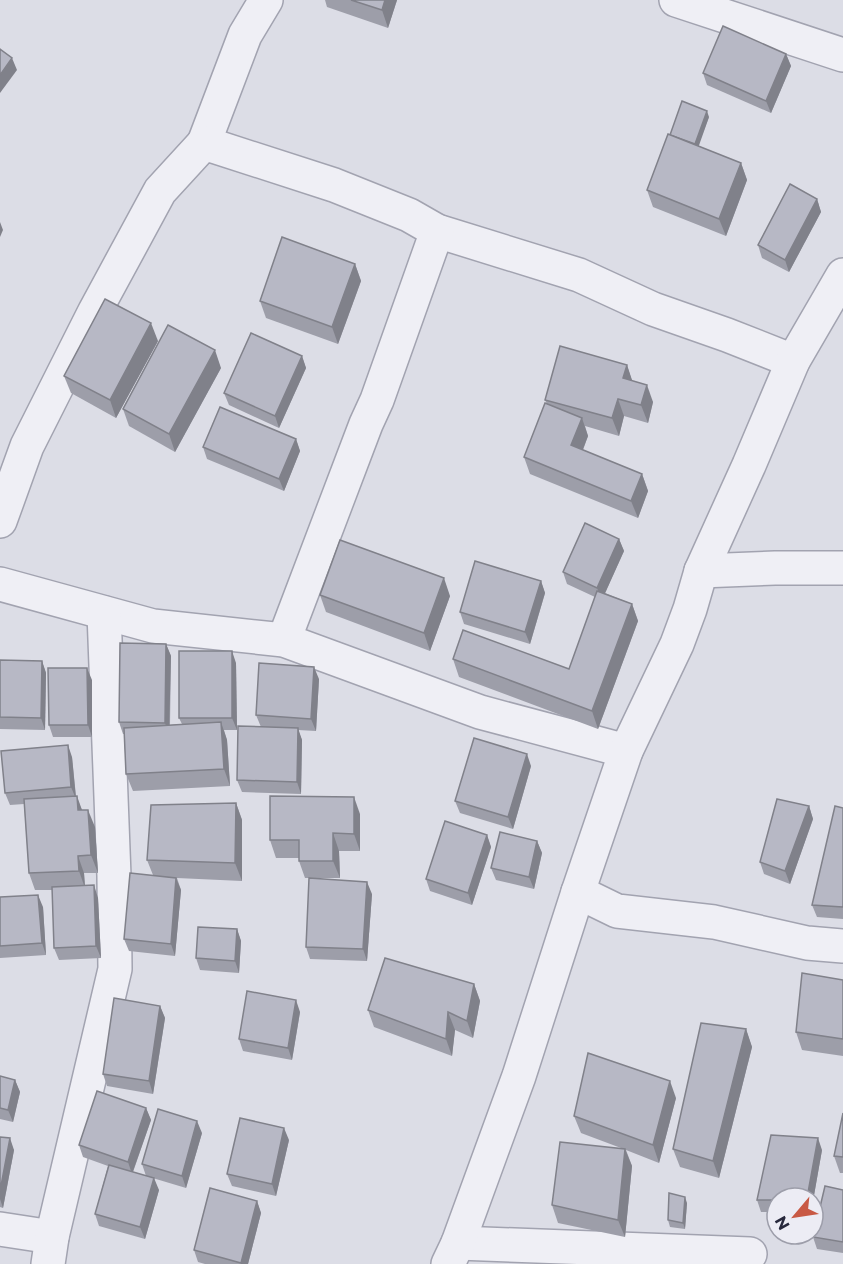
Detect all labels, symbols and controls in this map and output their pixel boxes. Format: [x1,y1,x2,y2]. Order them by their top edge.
north arrow [765,1186,825,1246]
text: N [771,1213,794,1233]

